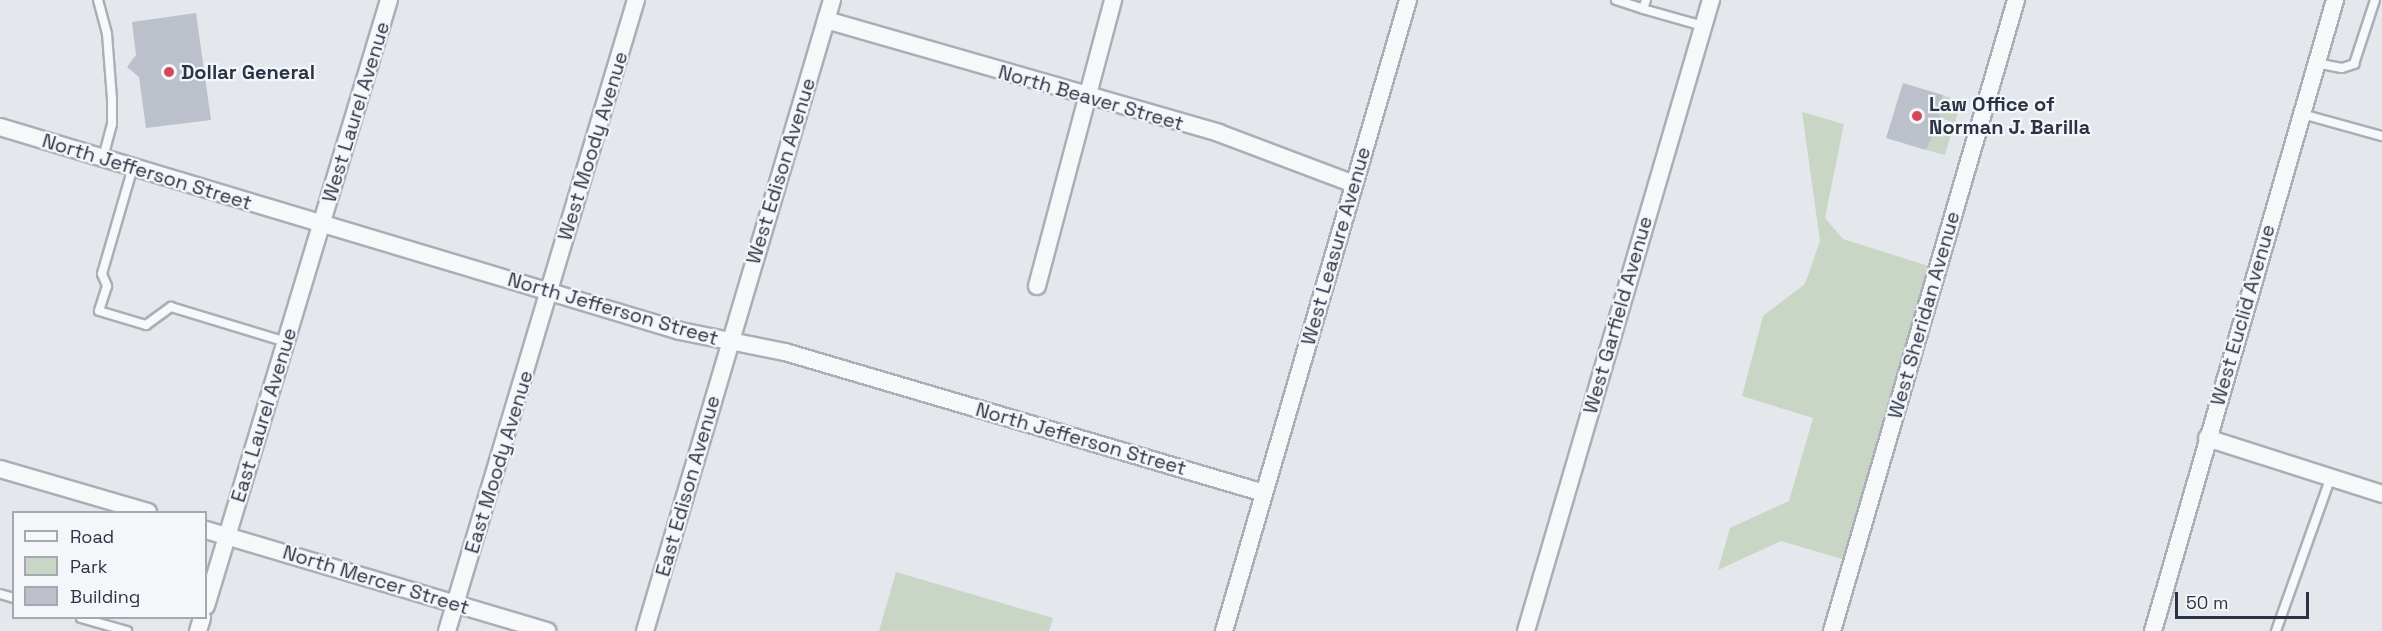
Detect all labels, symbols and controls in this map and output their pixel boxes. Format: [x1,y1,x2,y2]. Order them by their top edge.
street label: West Laurel Avenue [317,19,395,205]
street label: West Moody Avenue [553,48,633,244]
place label: Dollar General [181,60,315,84]
street label: North Beaver Street [995,60,1187,136]
marker: Dollar General [162,65,176,79]
street label: West Edison Avenue [741,75,821,267]
place label: Law Office of Norman J. Barilla [1929,92,2091,139]
marker: Law Office of Norman J. Barilla [1910,109,1924,123]
street label: North Jefferson Street [39,129,255,215]
street label: West Leasure Avenue [1296,144,1376,348]
street label: West Sheridan Avenue [1883,208,1965,422]
street label: West Garfield Avenue [1578,213,1658,417]
street label: West Euclid Avenue [2206,222,2280,408]
street label: North Jefferson Street [505,267,721,351]
street label: East Laurel Avenue [226,325,302,505]
street label: East Moody Avenue [460,368,538,556]
street label: East Edison Avenue [651,393,725,579]
street label: North Jefferson Street [973,397,1189,481]
legend [12,511,207,619]
text: Road [70,525,114,548]
street label: North Mercer Street [280,540,472,620]
text: Park [70,555,107,578]
scale bar [2178,580,2312,618]
text: Building [70,585,140,608]
text: 50 m [2186,591,2228,614]

